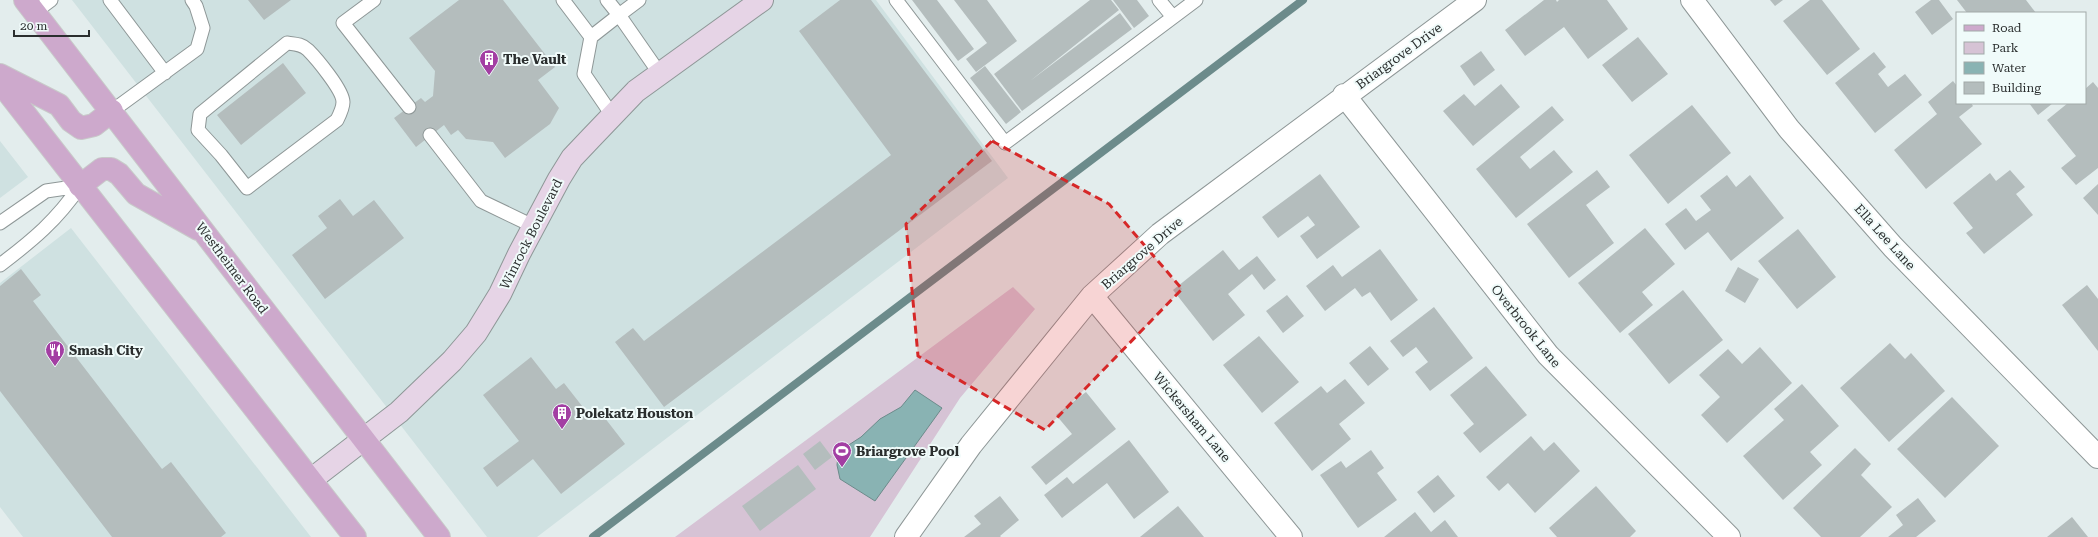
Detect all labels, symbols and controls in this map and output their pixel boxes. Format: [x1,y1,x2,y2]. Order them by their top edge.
scale bar [14,12,89,38]
legend [1956,12,2086,104]
text: 20 m [20,19,47,33]
street label: Briargrove Drive [1353,20,1445,92]
text: Road [1992,21,2022,35]
text: Park [1992,41,2019,55]
building icon: The Vault [478,48,500,76]
place label: The Vault [503,52,567,67]
text: Water [1992,61,2026,75]
text: Building [1992,81,2041,95]
street label: Winrock Boulevard [497,176,566,292]
street label: Ella Lee Lane [1852,201,1918,273]
street label: Briargrove Drive [1098,214,1186,292]
street label: Westheimer Road [193,220,272,317]
street label: Overbrook Lane [1488,282,1564,370]
restaurant icon: Smash City [44,339,66,367]
place label: Smash City [69,343,143,358]
street label: Wickersham Lane [1150,369,1234,465]
building icon: Polekatz Houston [551,402,573,430]
place label: Polekatz Houston [576,406,694,421]
sports icon: Briargrove Pool [831,440,853,468]
place label: Briargrove Pool [856,444,960,459]

